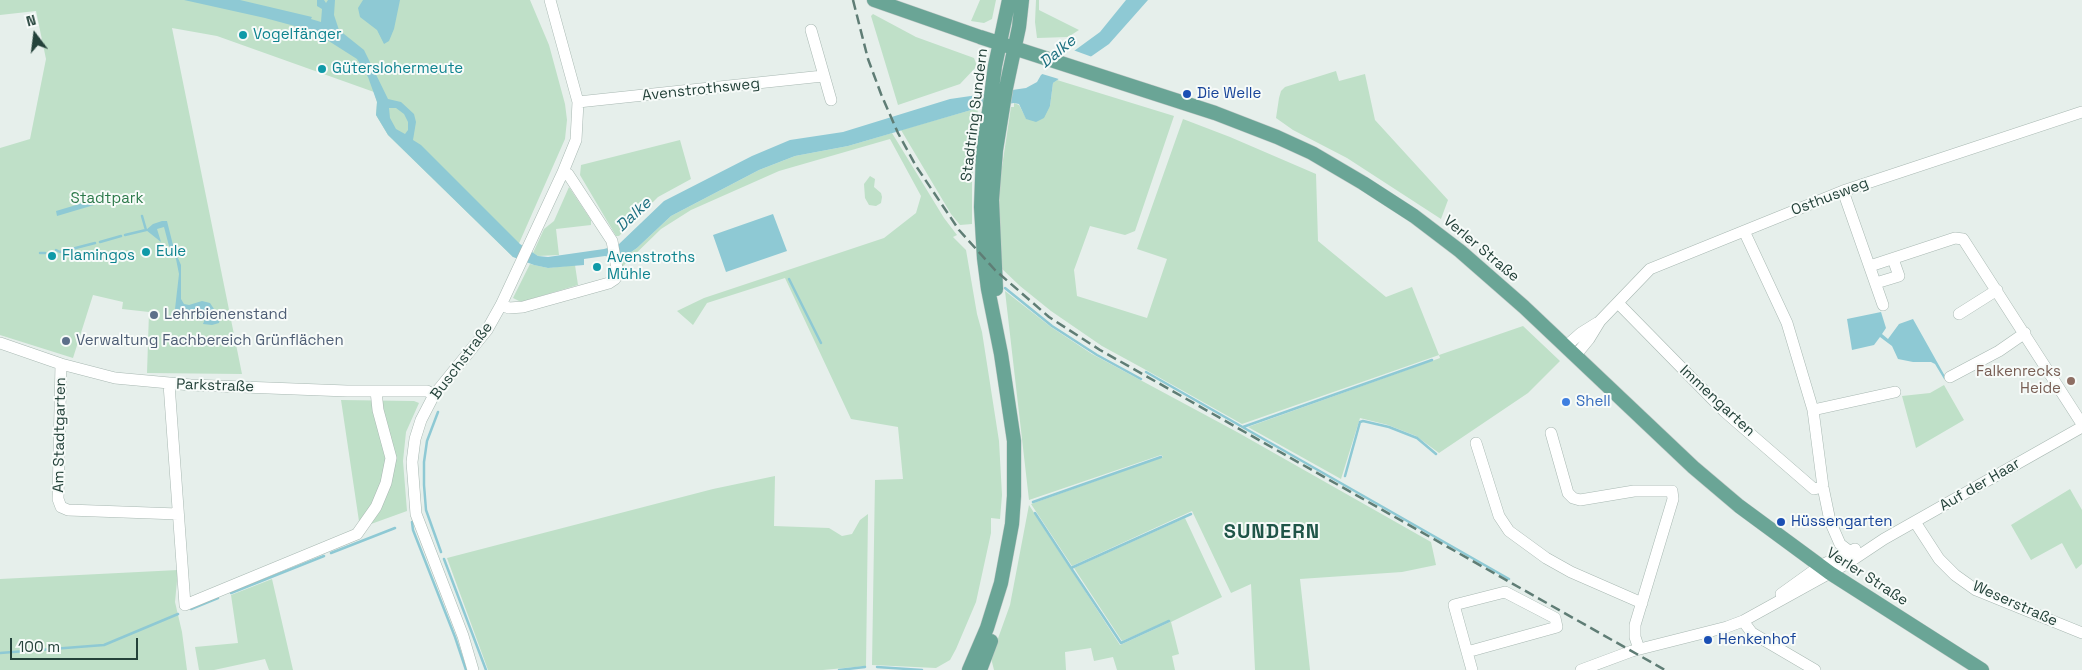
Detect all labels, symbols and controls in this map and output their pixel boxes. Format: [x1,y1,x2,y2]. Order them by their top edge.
north arrow [10,10,60,60]
text: N [24,11,38,30]
place label: Vogelfänger [253,26,342,44]
marker: Vogelfänger [237,29,249,41]
water label: Dalke [1036,32,1080,72]
street label: Stadtring Sundern [958,47,992,183]
place label: Güterslohermeute [332,60,463,78]
marker: Güterslohermeute [316,63,328,75]
street label: Avenstrothsweg [641,75,761,105]
place label: Die Welle [1197,85,1261,103]
marker: Die Welle [1181,88,1193,100]
street label: Osthusweg [1789,174,1871,220]
park label: Stadtpark [70,190,144,208]
water label: Dalke [612,194,656,236]
street label: Verler Straße [1439,212,1523,286]
place label: Eule [156,243,186,261]
marker: Eule [140,246,152,258]
place label: Flamingos [62,247,135,265]
place label: Avenstroths Mühle [607,249,695,284]
marker: Flamingos [46,250,58,262]
marker: Avenstroths Mühle [591,261,603,273]
place label: Lehrbienenstand [164,306,287,324]
marker: Lehrbienenstand [148,309,160,321]
street label: Buschstraße [427,319,497,403]
place label: Verwaltung Fachbereich Grünflächen [76,332,344,350]
marker: Verwaltung Fachbereich Grünflächen [60,335,72,347]
street label: Immengarten [1676,362,1758,440]
place label: Falkenrecks Heide [1976,363,2061,398]
marker: Falkenrecks Heide [2065,375,2077,387]
street label: Parkstraße [176,376,254,396]
street label: Am Stadtgarten [50,377,70,493]
place label: Shell [1576,393,1611,411]
marker: Shell [1560,396,1572,408]
street label: Auf der Haar [1937,455,2023,515]
place label: Hüssengarten [1791,513,1893,531]
marker: Hüssengarten [1775,516,1787,528]
district label: SUNDERN [1223,521,1321,545]
street label: Verler Straße [1823,544,1911,610]
street label: Weserstraße [1970,577,2060,631]
scale bar [12,628,140,660]
place label: Henkenhof [1718,631,1796,649]
marker: Henkenhof [1702,634,1714,646]
text: 100 m [18,637,60,656]

